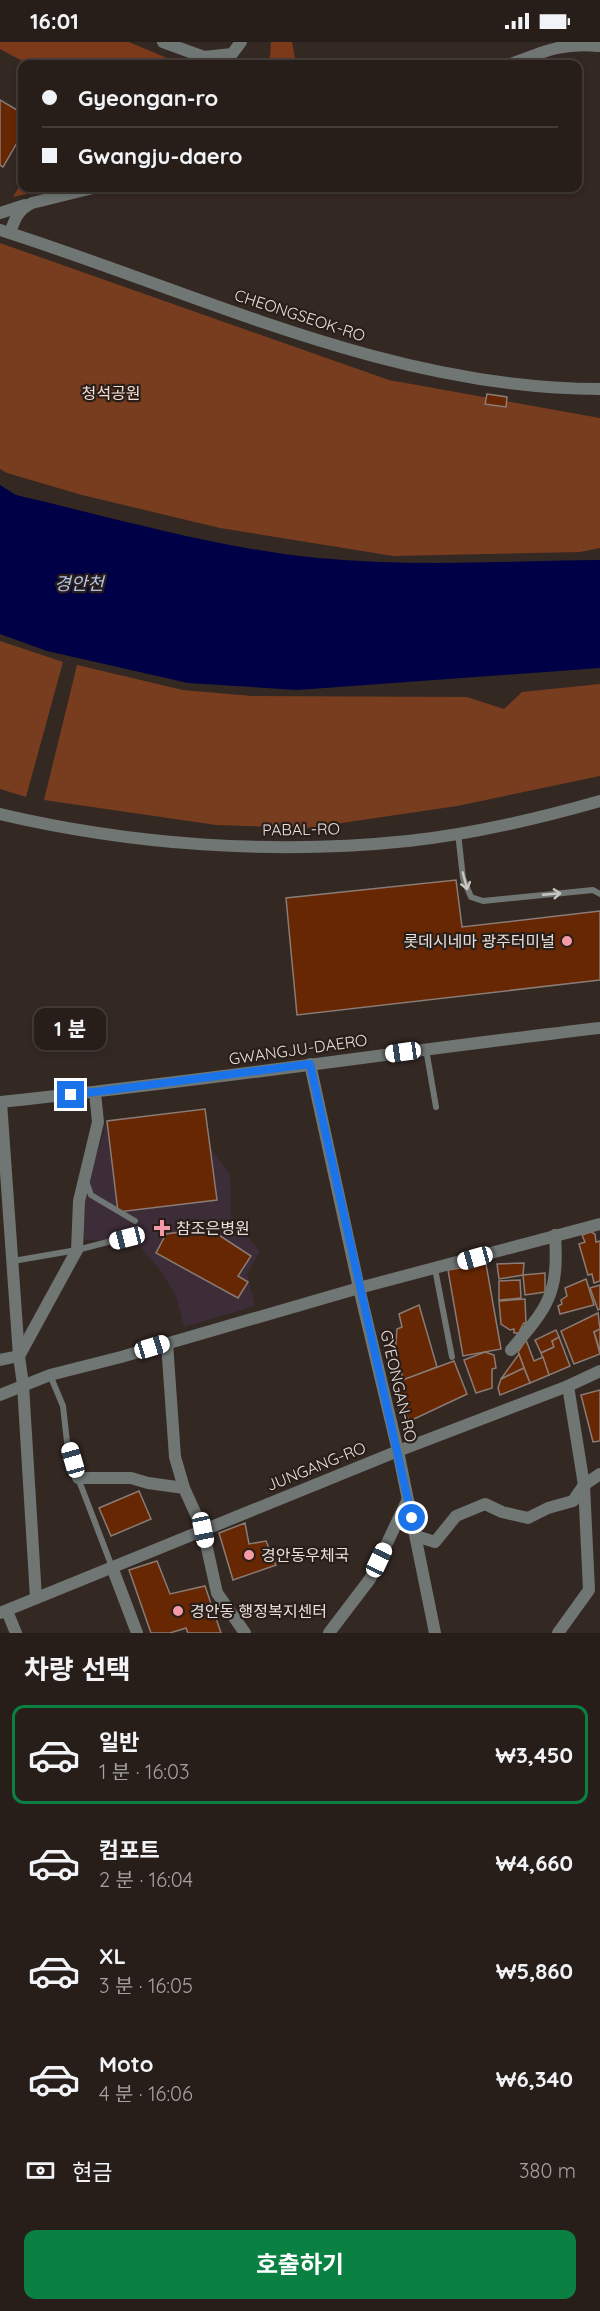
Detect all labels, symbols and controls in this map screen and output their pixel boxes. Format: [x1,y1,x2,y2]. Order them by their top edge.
text: 16:01 [30,7,79,35]
text: Gyeongan-ro [78,84,218,112]
text: Gwangju-daero [78,142,243,170]
street label: CHEONGSEOK-RO [232,284,368,346]
park label: 청석공원 [82,383,140,403]
water label: 경안천 [54,572,106,595]
street label: PABAL-RO [262,818,340,840]
one-way arrow [460,871,472,890]
one-way arrow [541,888,561,899]
place label: 롯데시네마 광주터미널 [403,931,555,951]
marker: 롯데시네마 광주터미널 [560,934,574,948]
callout: 1 분 [35,1008,107,1050]
text: 1 분 [54,1016,86,1041]
street label: GWANGJU-DAERO [227,1029,369,1069]
car [384,1041,422,1063]
route end [57,1081,84,1108]
place label: 참조은병원 [176,1218,250,1238]
marker: 참조은병원 [153,1219,171,1237]
car [107,1225,147,1251]
car [455,1244,495,1272]
street label: GYEONGAN-RO [376,1328,422,1444]
car [132,1333,172,1361]
street label: JUNGANG-RO [263,1437,369,1495]
car [59,1440,87,1480]
route start [398,1504,425,1531]
car [190,1511,216,1549]
car [363,1540,395,1580]
place label: 경안동우체국 [261,1545,349,1565]
marker: 경안동우체국 [242,1548,256,1562]
place label: 경안동 행정복지센터 [190,1601,327,1621]
marker: 경안동 행정복지센터 [171,1604,185,1618]
text: 차량 선택 [24,1652,131,1686]
icon: car [27,1728,81,1782]
text: 일반 [99,1728,139,1756]
text: ₩3,450 [495,1741,573,1769]
text: 1 분 · 16:03 [99,1759,189,1784]
icon: car [27,1836,81,1890]
text: 컴포트 [99,1836,160,1864]
text: ₩4,660 [495,1849,573,1877]
text: 2 분 · 16:04 [99,1867,193,1892]
text: XL [99,1942,126,1970]
icon: car [27,1944,81,1998]
text: ₩5,860 [496,1957,573,1985]
text: 3 분 · 16:05 [99,1973,193,1998]
text: Moto [99,2050,153,2078]
icon: car [27,2052,81,2106]
text: ₩6,340 [496,2065,573,2093]
text: 4 분 · 16:06 [99,2081,193,2106]
icon: cash [24,2154,57,2187]
text: 현금 [72,2158,112,2186]
text: 380 m [519,2158,576,2183]
button: 호출하기 [24,2230,576,2299]

